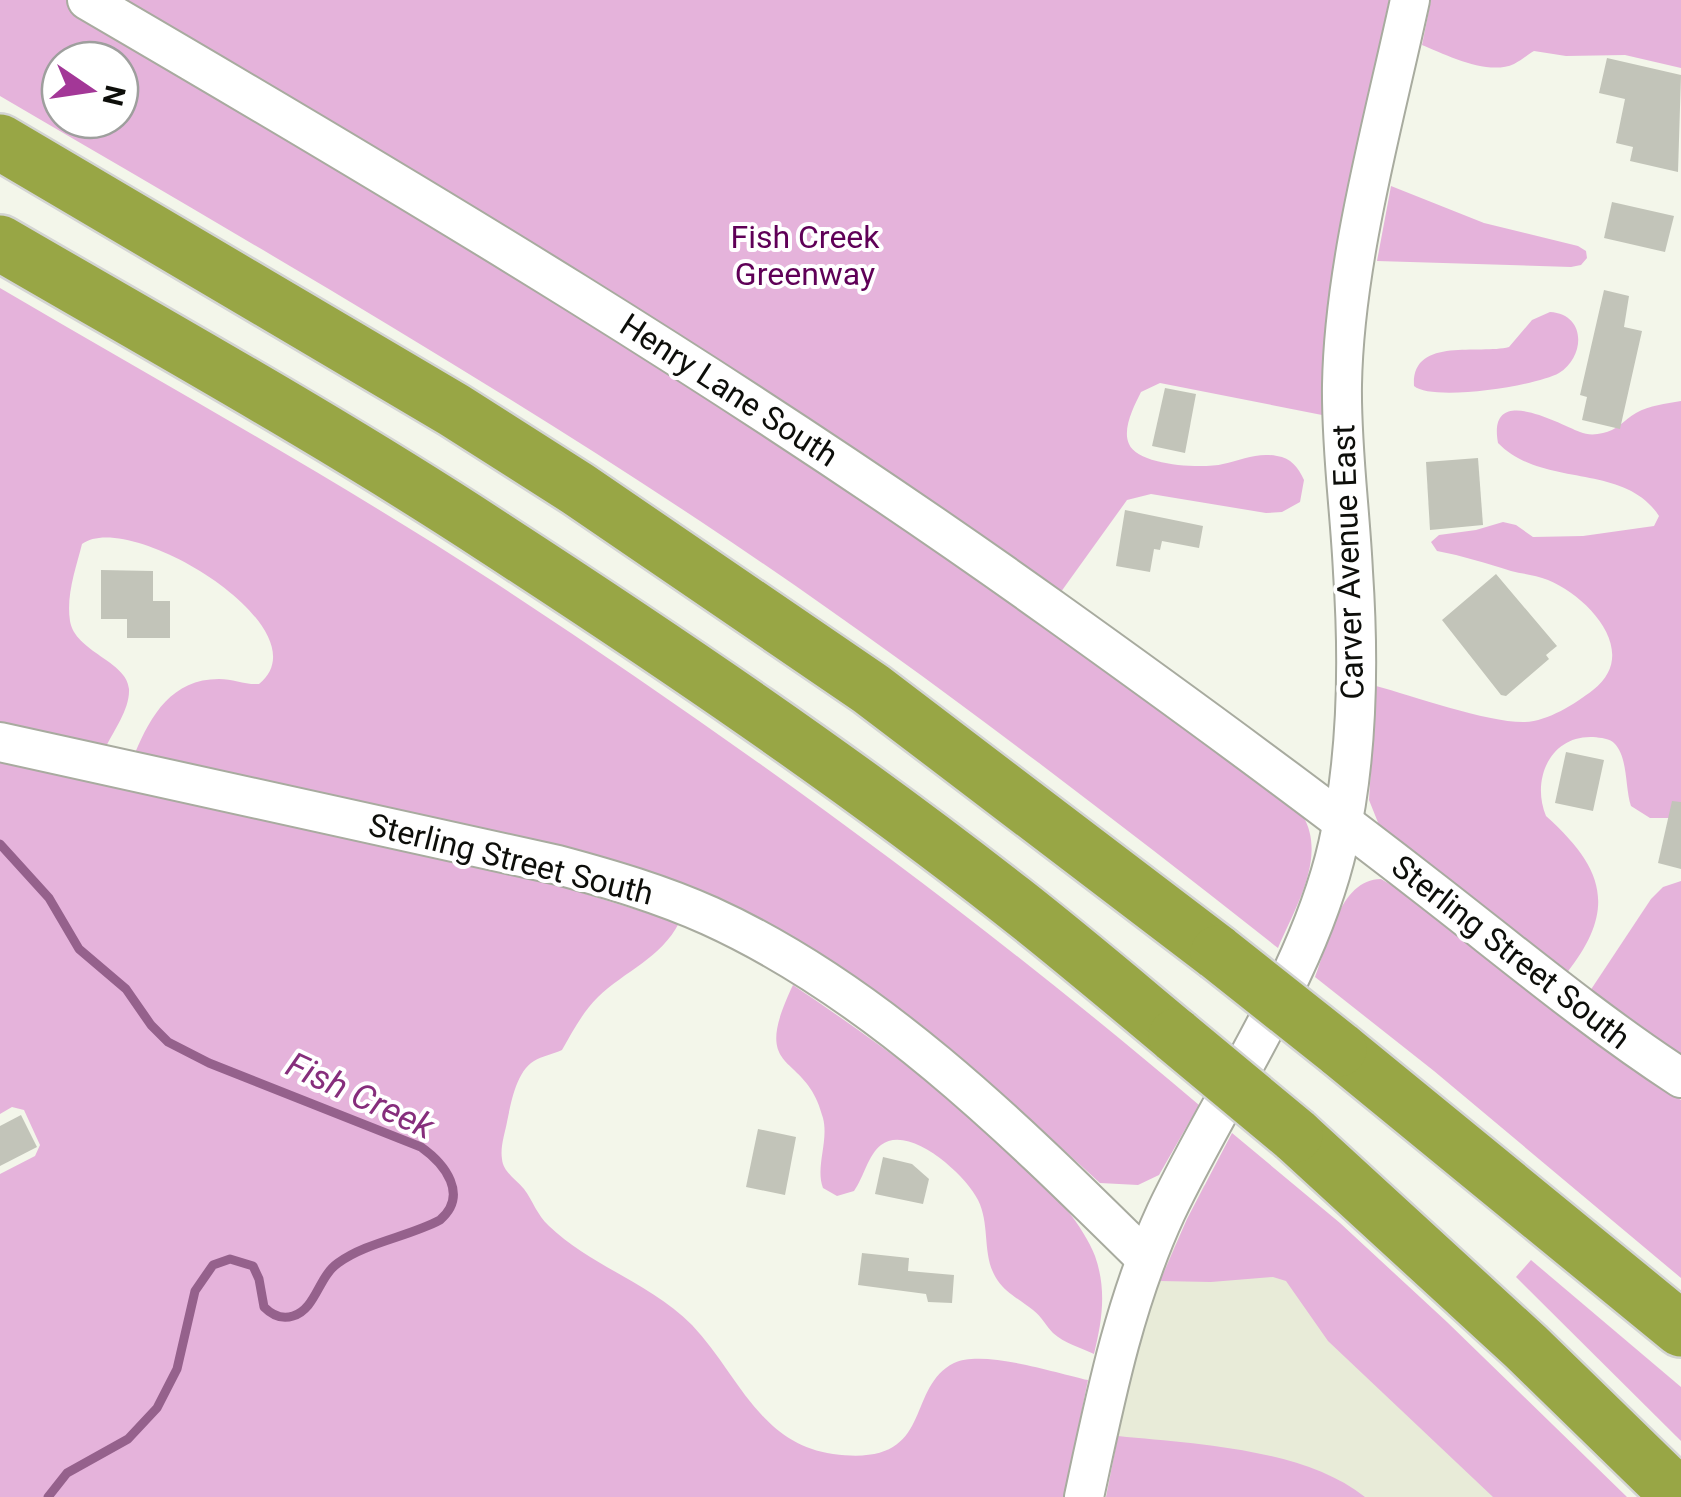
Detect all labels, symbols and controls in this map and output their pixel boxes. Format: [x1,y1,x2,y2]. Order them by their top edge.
north arrow [40,40,140,140]
text: N [96,82,132,109]
park label: Fish Creek Greenway [730,218,880,293]
street label: Henry Lane South [613,305,845,475]
street label: Carver Avenue East [1324,424,1372,700]
street label: Sterling Street South [365,805,657,913]
street label: Sterling Street South [1384,847,1638,1057]
water label: Fish Creek [280,1044,441,1148]

